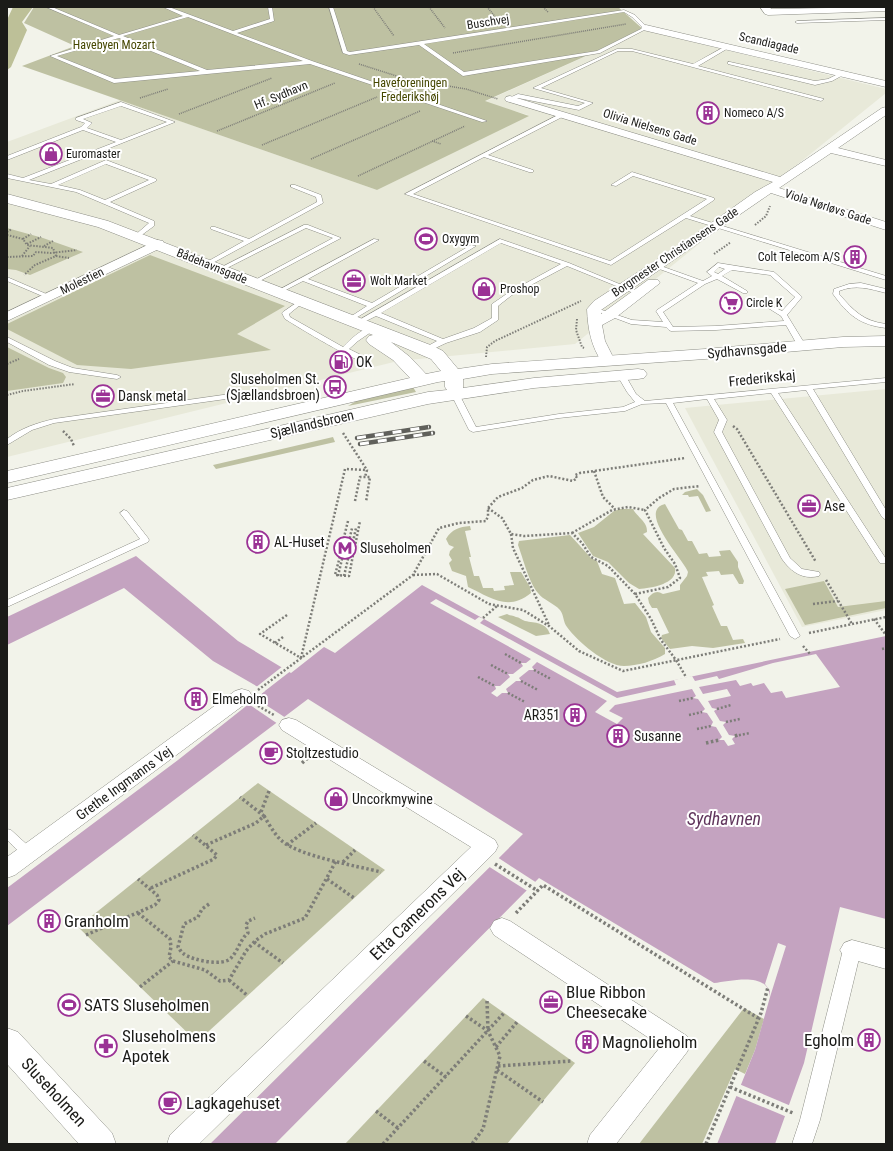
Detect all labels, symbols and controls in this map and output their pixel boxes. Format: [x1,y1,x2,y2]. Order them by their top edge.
street label: Buschvej [466,12,510,32]
street label: Scandiagade [738,29,801,57]
park label: Havebyen Mozart [73,38,156,52]
park label: Haveforeningen Frederikshøj [373,76,447,104]
street label: Hf. Sydhavn [252,78,310,112]
building icon: Nomeco A/S [695,100,721,126]
street label: Olivia Nielsens Gade [601,106,699,148]
place label: Nomeco A/S [724,106,784,120]
shop icon: Euromaster [38,141,64,167]
place label: Euromaster [66,147,121,161]
street label: Viola Nørløvs Gade [783,186,873,228]
street label: Borgmester Christiansens Gade [609,204,741,300]
sports icon: Oxygym [413,226,439,252]
place label: Oxygym [442,232,479,246]
building icon: Colt Telecom A/S [842,244,868,270]
street label: Bådehavnsgade [175,245,250,287]
place label: Colt Telecom A/S [758,250,840,264]
street label: Molestien [58,264,106,298]
office icon: Wolt Market [341,268,367,294]
place label: Wolt Market [370,274,427,288]
shop icon: Proshop [471,276,497,302]
place label: Proshop [500,282,540,296]
supermarket icon: Circle K [718,290,744,316]
place label: Circle K [746,296,783,310]
street label: Sydhavnsgade [707,339,788,361]
fuel station icon: OK [328,349,354,375]
place label: OK [356,354,372,370]
street label: Frederikskaj [728,367,796,389]
place label: Sluseholmen St. (Sjællandsbroen) [226,371,320,404]
bus stop icon: Sluseholmen St. (Sjællandsbroen) [322,374,348,400]
office icon: Dansk metal [90,383,116,409]
place label: Dansk metal [118,388,187,404]
street label: Sjællandsbroen [269,407,355,441]
office icon: Ase [796,493,822,519]
place label: Ase [824,498,845,514]
building icon: AL-Huset [245,529,271,555]
place label: AL-Huset [274,534,325,550]
metro station icon: Sluseholmen [332,535,358,561]
place label: Sluseholmen [360,540,431,556]
building icon: Elmeholm [183,686,209,712]
place label: Elmeholm [212,691,267,707]
building icon: AR351 [562,702,588,728]
place label: AR351 [524,707,560,723]
building icon: Susanne [605,723,631,749]
place label: Susanne [634,728,682,744]
cafe icon: Stoltzestudio [258,740,284,766]
street label: Grethe Ingmanns Vej [73,743,175,823]
place label: Stoltzestudio [286,745,359,761]
shop icon: Uncorkmywine [323,786,349,812]
place label: Uncorkmywine [352,791,433,807]
water label: Sydhavnen [687,808,761,829]
street label: Etta Camerons Vej [366,864,468,964]
building icon: Granholm [36,908,62,934]
place label: Granholm [64,911,129,931]
place label: Blue Ribbon Cheesecake [566,982,647,1022]
office icon: Blue Ribbon Cheesecake [538,989,564,1015]
sports icon: SATS Sluseholmen [56,992,82,1018]
place label: SATS Sluseholmen [84,995,209,1015]
place label: Sluseholmens Apotek [122,1026,216,1066]
building icon: Egholm [856,1027,882,1053]
building icon: Magnolieholm [574,1029,600,1055]
place label: Egholm [804,1030,854,1050]
place label: Magnolieholm [602,1032,697,1052]
pharmacy icon: Sluseholmens Apotek [93,1033,119,1059]
street label: Sluseholmen [17,1054,91,1130]
cafe icon: Lagkagehuset [157,1090,183,1116]
place label: Lagkagehuset [186,1093,280,1113]

